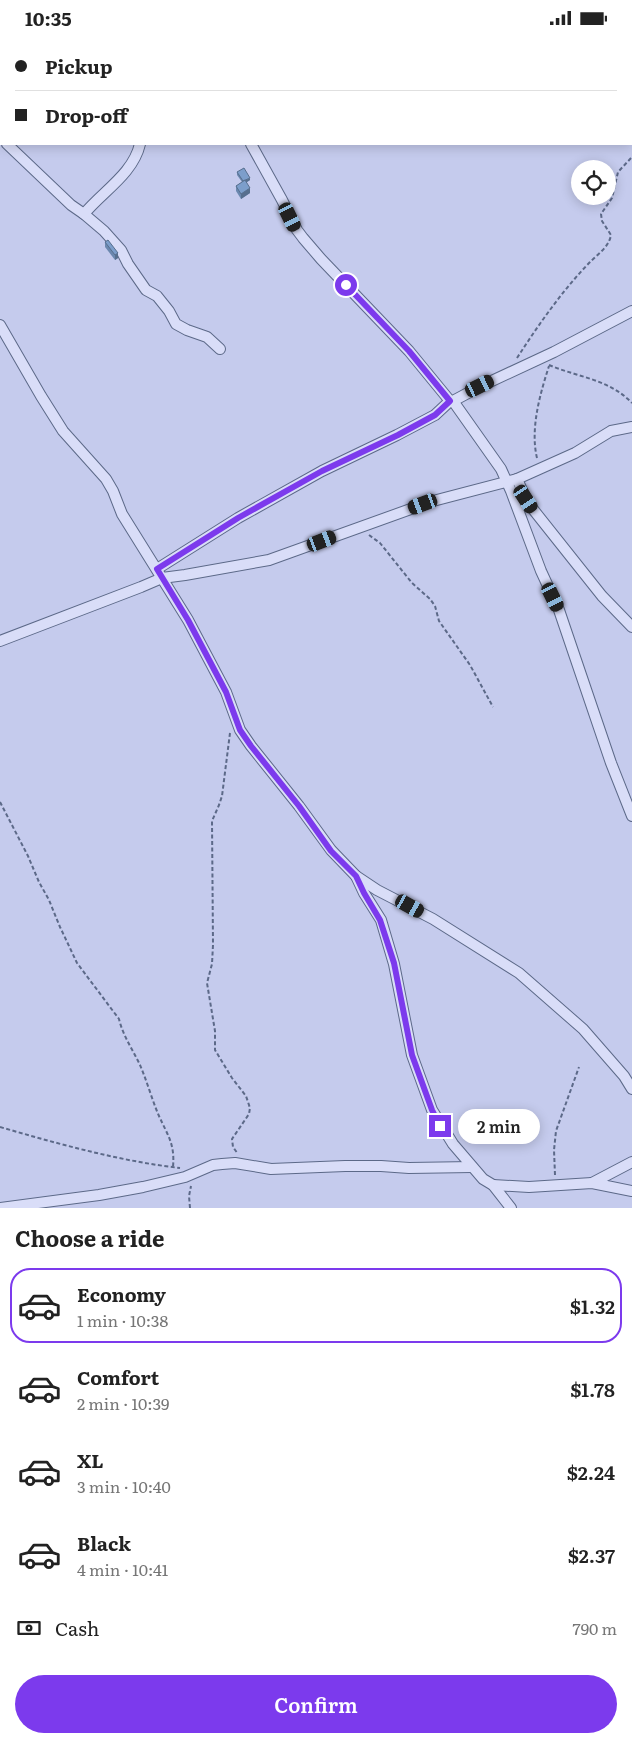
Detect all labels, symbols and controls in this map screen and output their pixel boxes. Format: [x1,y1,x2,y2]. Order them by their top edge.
text: 10:35 [25,4,72,32]
text: Pickup [45,52,113,80]
text: Drop-off [45,101,128,129]
map controls [571,160,616,205]
button: locate [571,160,616,205]
car [276,200,303,234]
route start [335,274,357,296]
car [463,373,496,399]
car [511,482,540,516]
car [406,492,439,516]
car [305,529,338,553]
car [539,580,566,614]
car [393,892,426,920]
callout: 2 min [458,1109,540,1143]
text: 2 min [477,1114,521,1138]
route end [429,1115,451,1137]
text: Choose a ride [15,1221,164,1254]
text: Economy [77,1280,166,1308]
icon: car [17,1283,62,1328]
text: $1.32 [570,1292,615,1320]
text: 1 min · 10:38 [77,1308,168,1332]
text: Comfort [77,1363,159,1391]
icon: car [17,1366,62,1411]
text: $1.78 [570,1375,615,1403]
text: 2 min · 10:39 [77,1391,169,1415]
text: XL [77,1446,104,1474]
icon: car [17,1449,62,1494]
text: $2.24 [567,1458,615,1486]
text: 3 min · 10:40 [77,1474,171,1498]
text: Black [77,1529,131,1557]
icon: car [17,1532,62,1577]
text: $2.37 [568,1541,615,1569]
text: 4 min · 10:41 [77,1557,168,1581]
icon: cash [15,1614,43,1642]
text: Cash [55,1614,99,1642]
text: 790 m [573,1616,617,1640]
button: Confirm [15,1675,617,1733]

